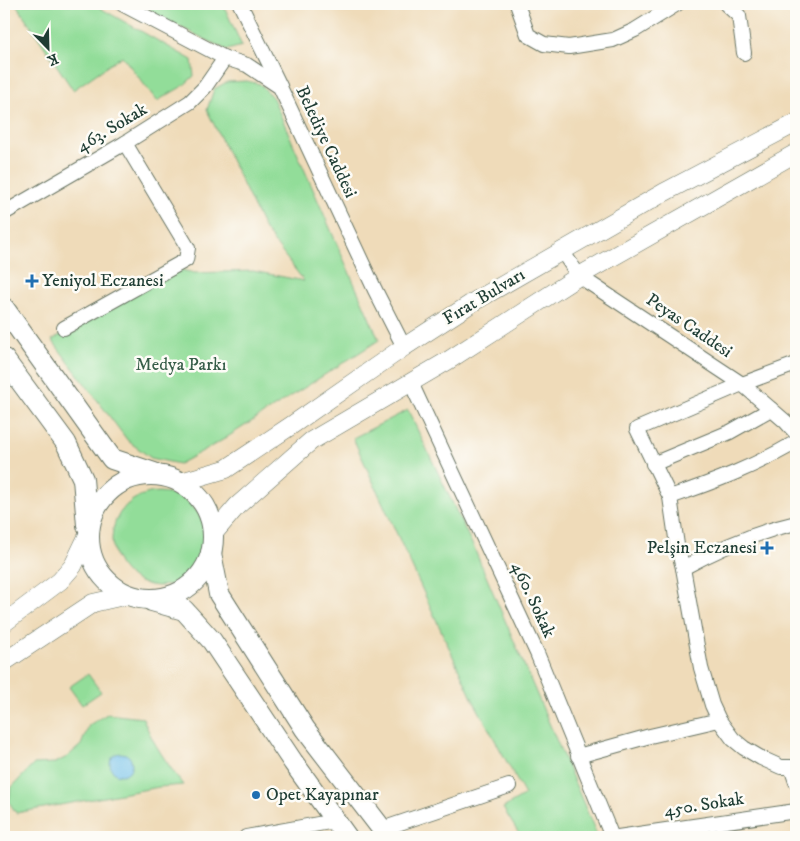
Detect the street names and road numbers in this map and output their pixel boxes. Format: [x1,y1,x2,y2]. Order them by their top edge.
street label: Belediye Caddesi [291,83,361,201]
street label: 463. Sokak [73,98,151,158]
street label: Fırat Bulvarı [439,264,529,330]
street label: Peyas Caddesi [642,289,736,363]
street label: 460. Sokak [506,559,560,641]
street label: 450. Sokak [662,788,746,822]

